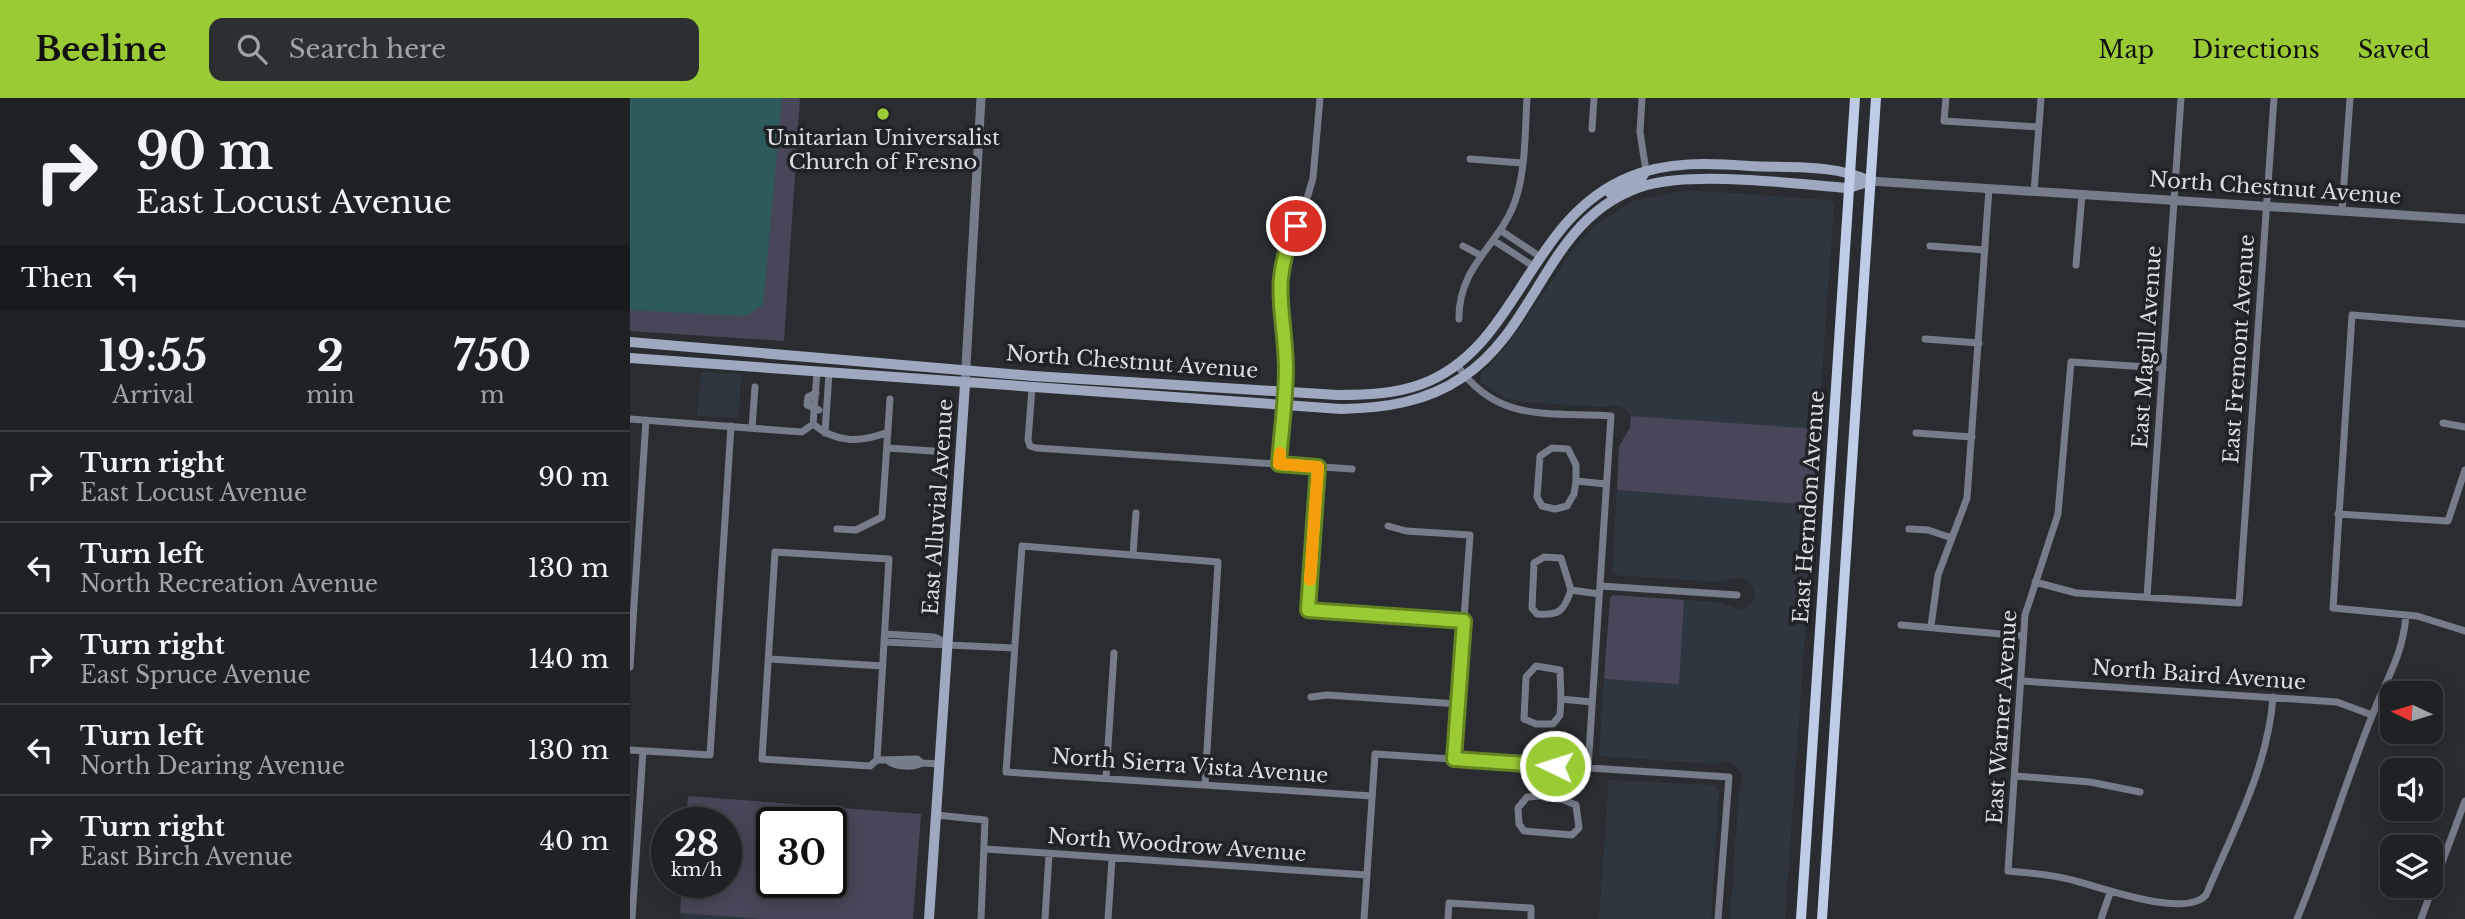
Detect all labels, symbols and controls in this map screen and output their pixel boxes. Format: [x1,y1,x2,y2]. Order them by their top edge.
search box [209,18,699,81]
text: Beeline [35,29,167,70]
icon: search [233,30,271,68]
text: Search here [289,33,446,65]
text: Map [2098,35,2154,64]
text: Directions [2192,35,2320,64]
text: Saved [2358,35,2430,64]
marker: Unitarian Universalist Church of Fresno [875,106,891,122]
text: 90 m [136,121,273,182]
place label: Unitarian Universalist Church of Fresno [766,125,1000,175]
icon: right [21,126,112,217]
street label: North Chestnut Avenue [2148,166,2402,210]
text: East Locust Avenue [136,182,452,222]
pin [1266,196,1326,256]
icon: arrive [1277,207,1315,245]
street label: East Fremont Avenue [2218,233,2260,465]
street label: East Magill Avenue [2127,245,2167,449]
icon: left [107,259,145,297]
text: Then [21,262,93,294]
text: 19:55 [99,330,207,382]
text: 2 [317,330,344,382]
text: 750 [453,330,531,382]
street label: North Chestnut Avenue [1005,340,1259,384]
text: Arrival [112,381,194,409]
text: min [306,381,355,409]
text: m [480,381,505,409]
street label: East Herndon Avenue [1788,390,1830,624]
street label: East Alluvial Avenue [917,398,959,616]
text: Turn right [80,447,225,479]
icon: right [21,458,59,496]
text: 90 m [538,461,609,493]
text: East Locust Avenue [80,479,307,507]
text: Turn left [80,538,204,570]
icon: left [21,549,59,587]
text: 130 m [527,552,609,584]
text: North Recreation Avenue [80,570,378,598]
street label: East Warner Avenue [1982,609,2022,825]
text: Turn right [80,629,225,661]
icon: right [21,640,59,678]
text: 140 m [528,643,609,675]
street label: North Baird Avenue [2091,655,2307,695]
text: East Spruce Avenue [80,661,311,689]
north arrow [2380,681,2443,744]
map controls [2380,681,2443,898]
text: Turn left [80,720,204,752]
position arrow [1518,729,1592,803]
icon: left [21,731,59,769]
text: 130 m [527,734,609,766]
street label: North Sierra Vista Avenue [1051,743,1329,789]
text: North Dearing Avenue [80,752,345,780]
button: sound [2380,758,2443,821]
speed limit sign: 30 [756,807,847,898]
text: Turn right [80,811,225,843]
icon: right [21,822,59,860]
text: 28 [674,822,719,865]
street label: North Woodrow Avenue [1046,823,1308,867]
text: 40 m [540,825,609,857]
button: layers [2380,835,2443,898]
text: East Birch Avenue [80,843,293,871]
text: km/h [671,859,722,881]

